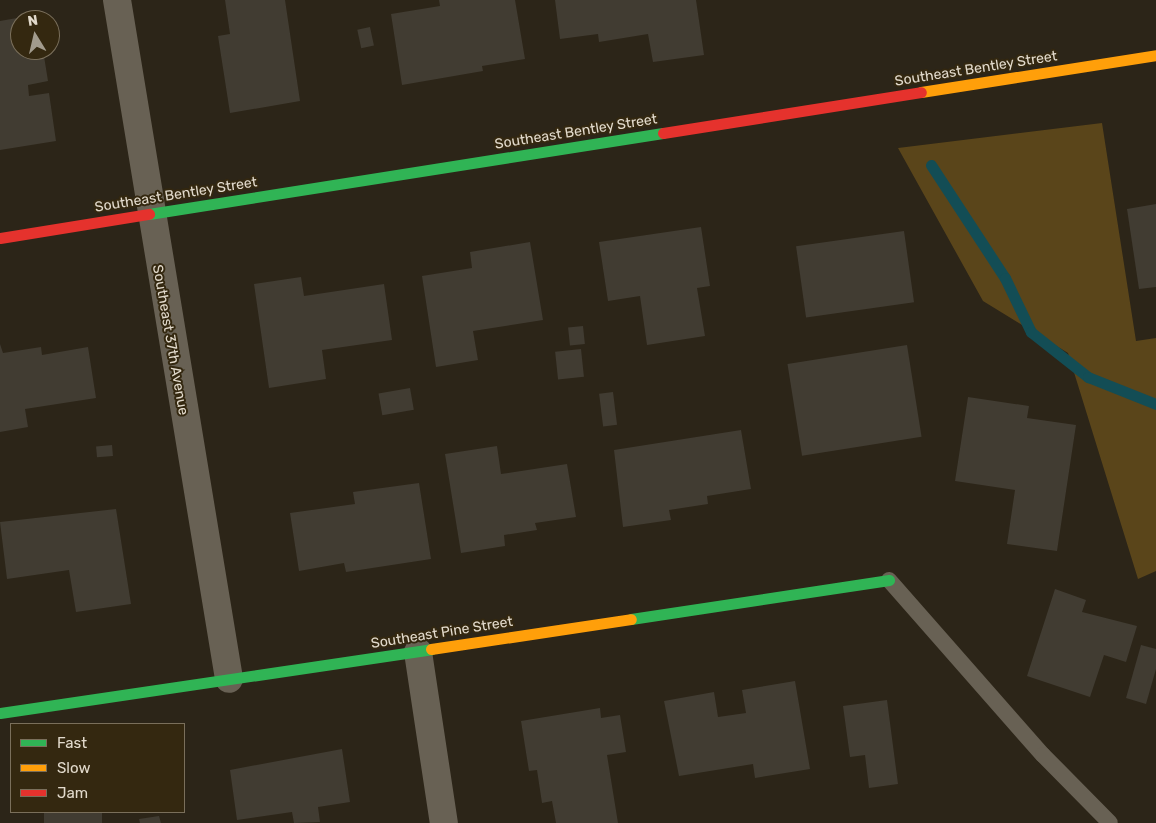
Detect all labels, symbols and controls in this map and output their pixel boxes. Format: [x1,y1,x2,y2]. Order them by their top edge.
north arrow [10,10,60,60]
text: N [26,11,39,30]
street label: Southeast Bentley Street [893,48,1059,90]
street label: Southeast Bentley Street [493,111,659,153]
street label: Southeast Bentley Street [93,174,259,216]
street label: Southeast 37th Avenue [148,263,192,417]
street label: Southeast Pine Street [370,613,514,653]
legend [10,723,185,813]
text: Fast [57,734,87,752]
text: Slow [57,759,90,777]
text: Jam [57,784,88,802]

